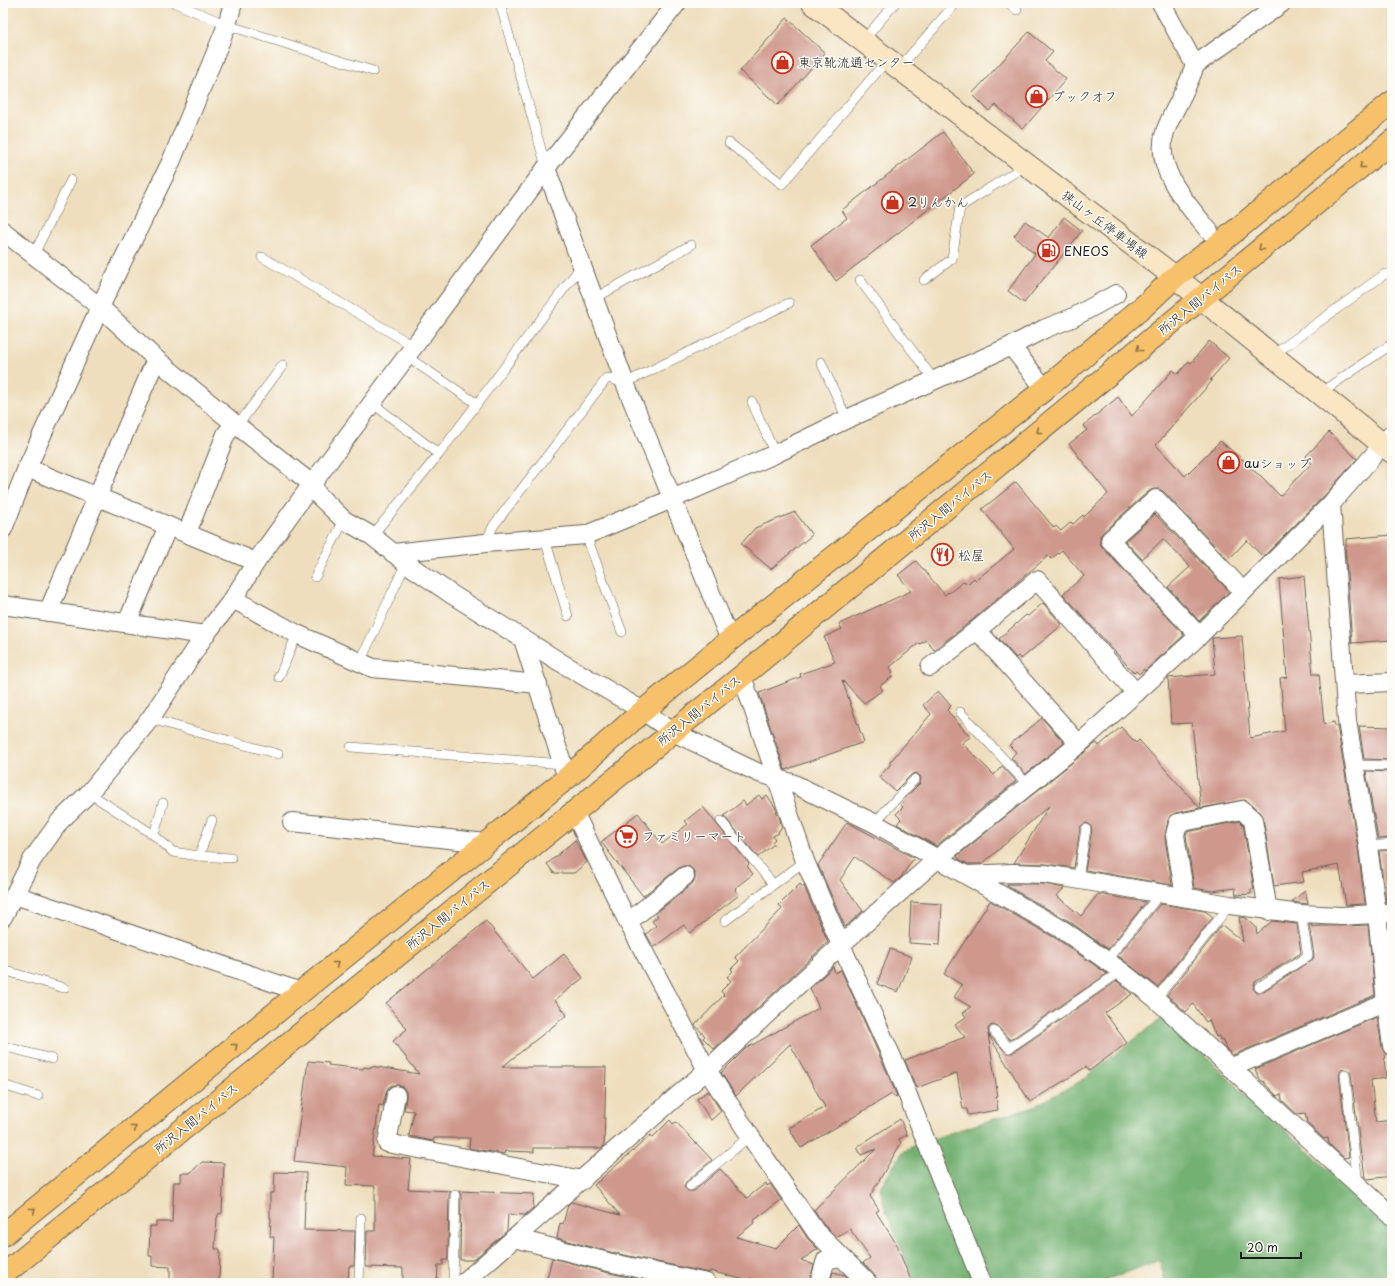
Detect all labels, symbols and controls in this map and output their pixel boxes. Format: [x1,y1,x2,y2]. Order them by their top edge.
shop icon: 東京靴流通センター [770,49,796,75]
place label: 東京靴流通センター [798,52,914,71]
shop icon: ブックオフ [1023,83,1049,109]
place label: ブックオフ [1052,86,1117,105]
one-way arrow [1359,161,1366,168]
street label: 狭山ヶ丘停車場線 [1058,185,1153,263]
shop icon: 2りんかん [880,189,906,215]
place label: 2りんかん [908,192,969,211]
fuel station icon: ENEOS [1035,238,1061,264]
place label: ENEOS [1064,241,1109,260]
one-way arrow [1259,244,1266,251]
street label: 所沢入間バイパス [1153,259,1246,339]
one-way arrow [1137,344,1144,351]
one-way arrow [1036,427,1044,434]
shop icon: auショップ [1215,450,1241,476]
place label: auショップ [1244,453,1311,472]
street label: 所沢入間バイパス [903,465,996,545]
restaurant icon: 松屋 [930,542,956,568]
place label: 松屋 [958,545,984,564]
street label: 所沢入間バイパス [652,670,745,750]
supermarket icon: ファミリーマート [613,823,639,849]
place label: ファミリーマート [642,826,746,845]
street label: 所沢入間バイパス [401,874,494,954]
one-way arrow [331,962,338,969]
one-way arrow [230,1043,237,1050]
street label: 所沢入間バイパス [149,1078,242,1158]
one-way arrow [129,1125,137,1132]
one-way arrow [29,1208,36,1215]
scale bar [1241,1234,1301,1260]
text: 20 m [1247,1238,1278,1256]

